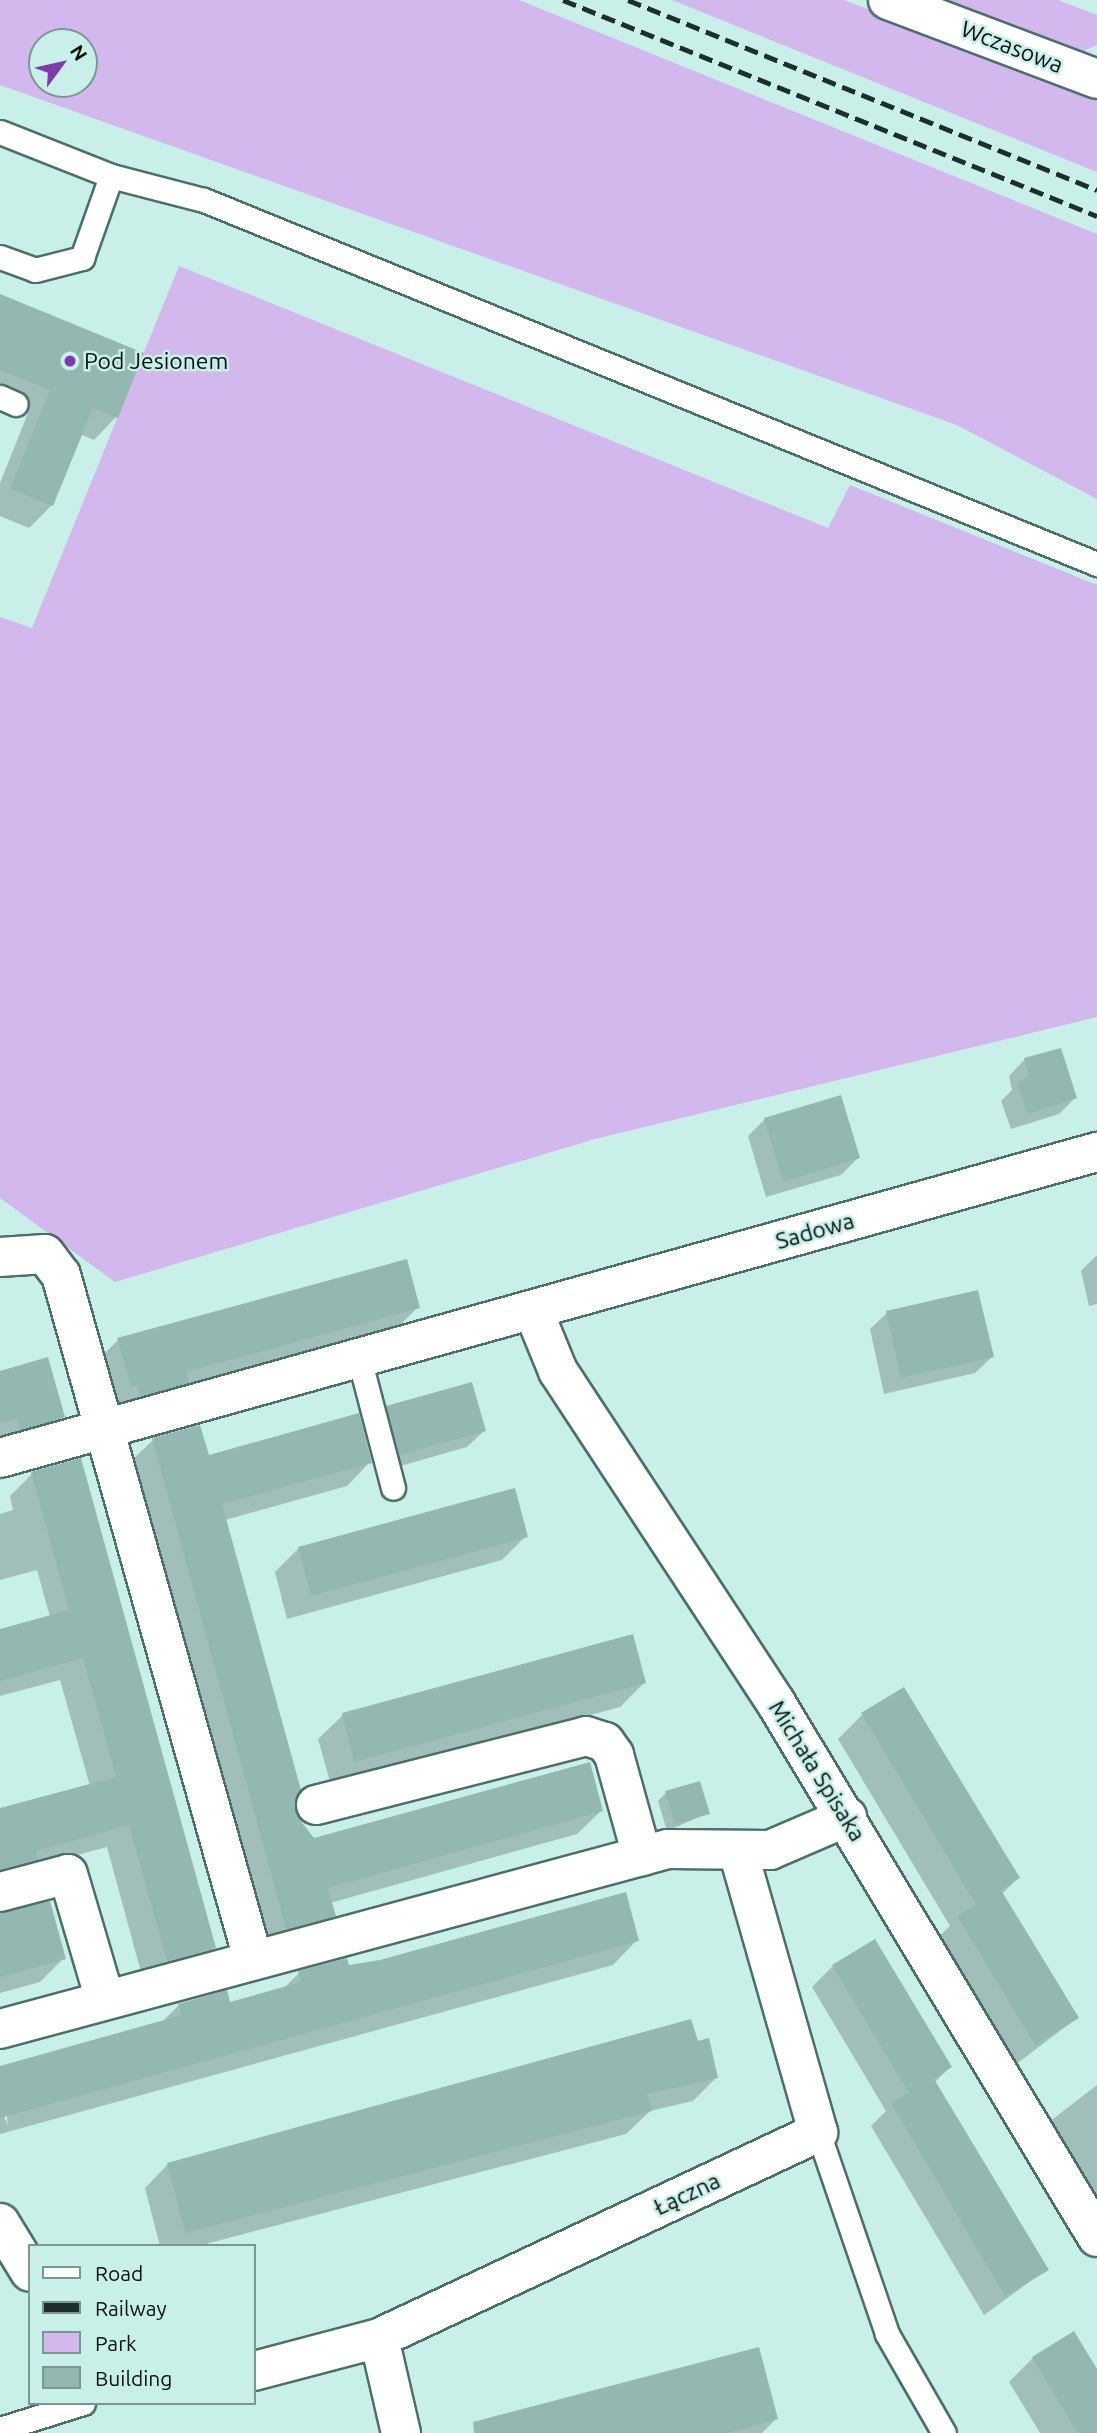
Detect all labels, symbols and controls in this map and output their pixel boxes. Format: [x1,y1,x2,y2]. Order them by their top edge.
street label: Wczasowa [957,15,1067,79]
north arrow [28,28,98,98]
text: N [66,41,92,65]
place label: Pod Jesionem [84,347,228,375]
marker: Pod Jesionem [62,353,78,369]
street label: Sadowa [773,1207,857,1255]
street label: Michała Spisaka [763,1695,871,1847]
street label: Łączna [649,2167,725,2221]
legend [28,2244,256,2405]
text: Road [95,2261,143,2285]
text: Railway [95,2296,167,2320]
text: Park [95,2331,137,2355]
text: Building [95,2366,172,2390]

